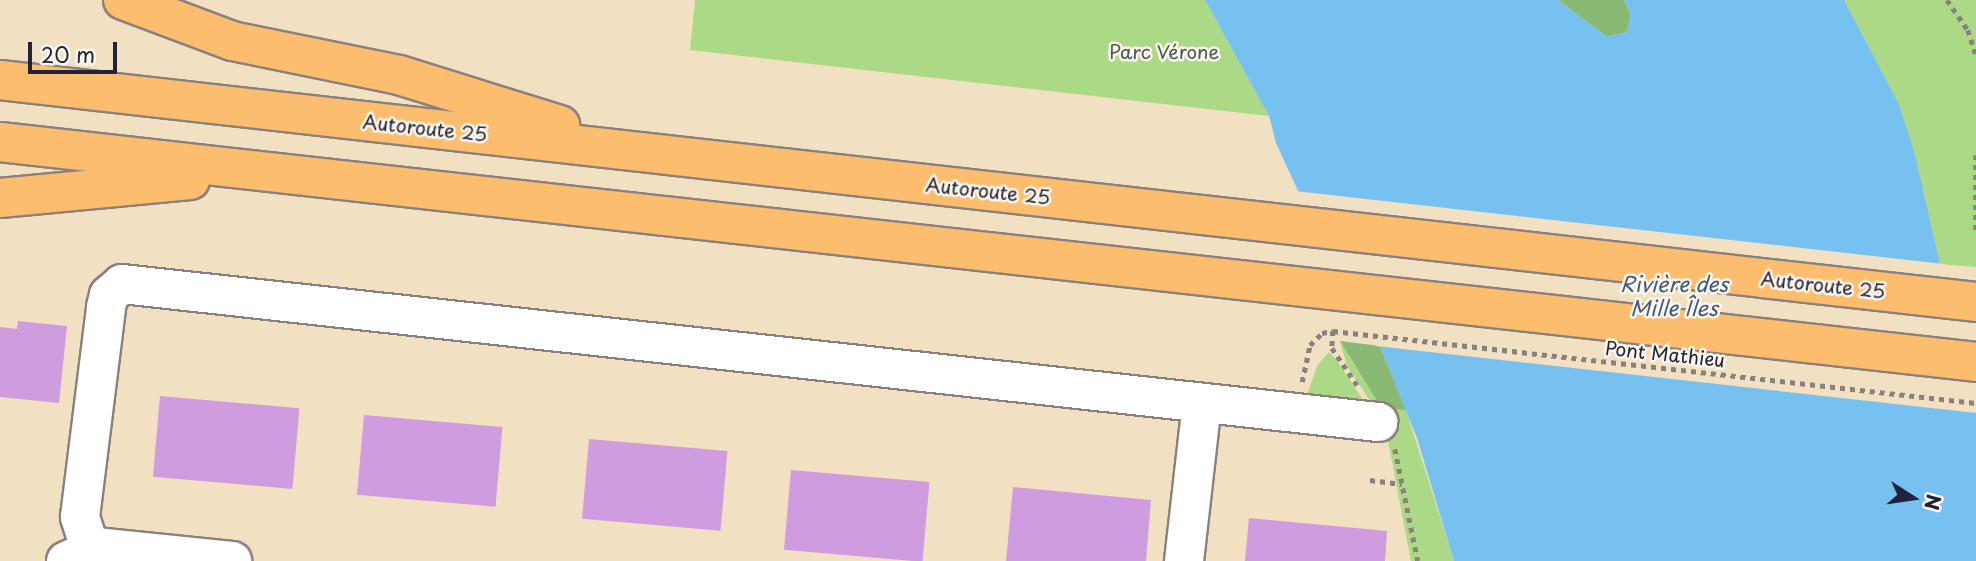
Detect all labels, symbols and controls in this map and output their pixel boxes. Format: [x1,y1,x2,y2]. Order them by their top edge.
scale bar [32,28,121,72]
text: 20 m [41,38,95,70]
park label: Parc Vérone [1109,41,1219,63]
street label: Autoroute 25 [362,110,488,146]
street label: Autoroute 25 [925,173,1051,209]
street label: Autoroute 25 [1760,267,1886,303]
water label: Rivière des Mille Îles [1620,270,1728,320]
street label: Pont Mathieu [1604,336,1726,372]
north arrow [1878,463,1948,533]
text: N [1918,492,1949,513]

